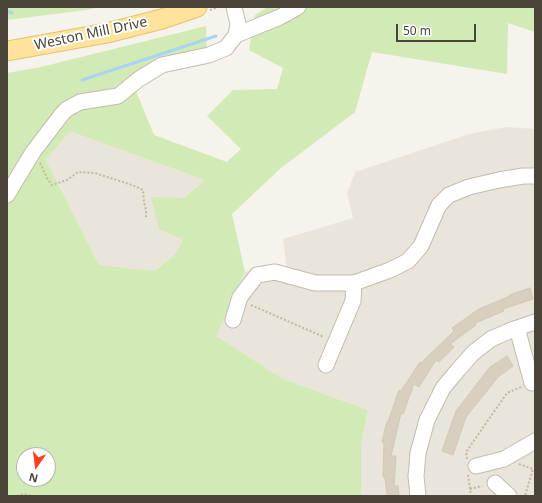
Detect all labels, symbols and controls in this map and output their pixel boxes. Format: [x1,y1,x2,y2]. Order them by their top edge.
street label: Weston Mill Drive [33,14,149,54]
scale bar [398,16,478,42]
text: 50 m [403,22,431,39]
north arrow [16,447,56,487]
text: N [27,470,39,487]

